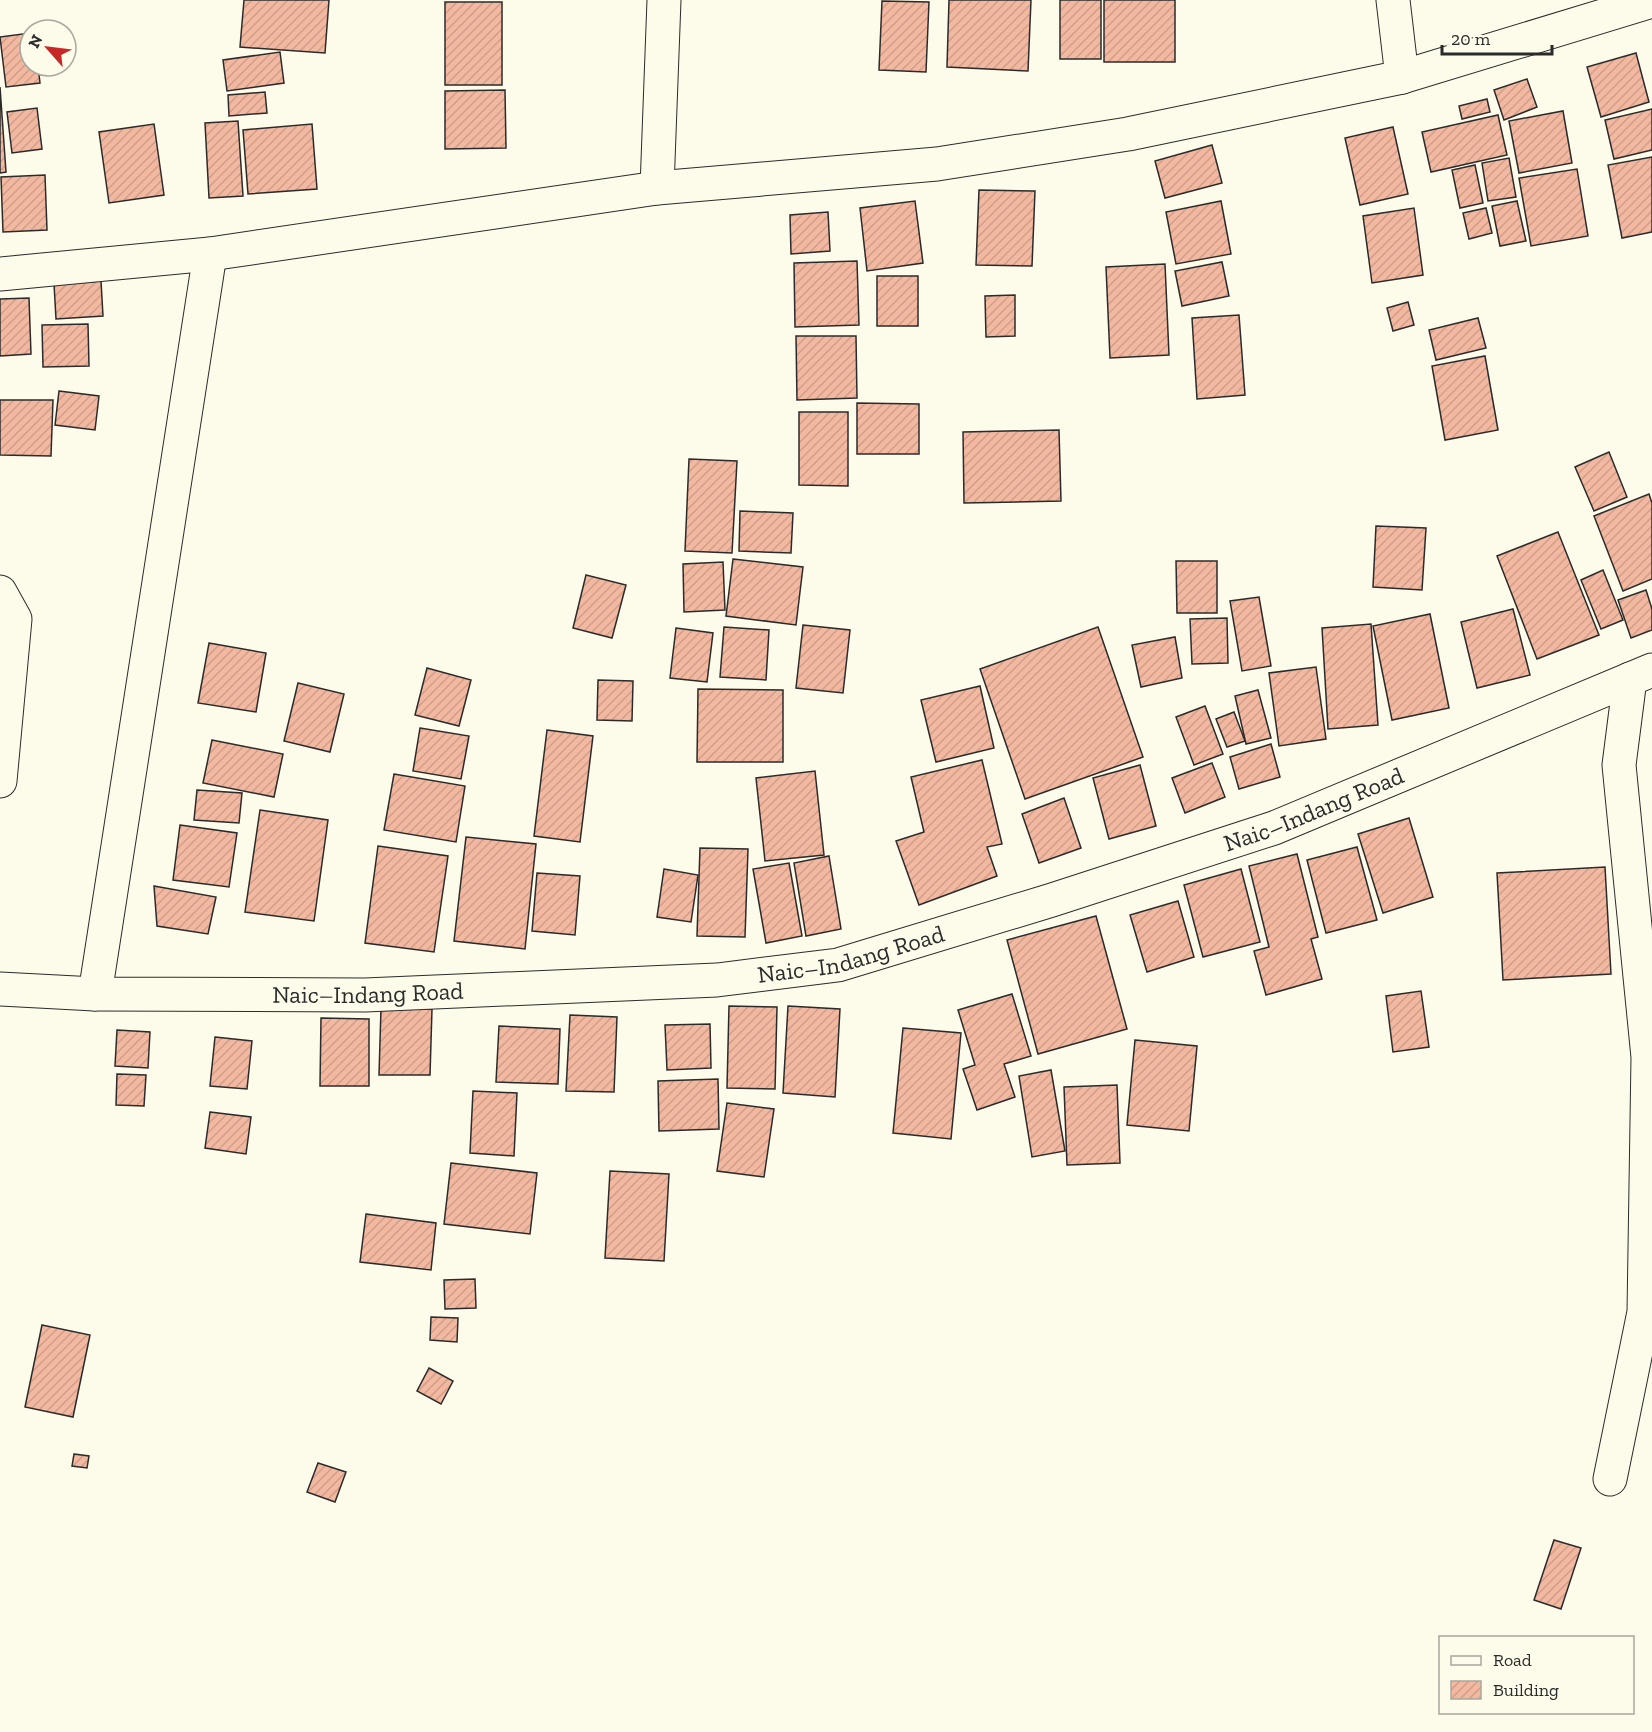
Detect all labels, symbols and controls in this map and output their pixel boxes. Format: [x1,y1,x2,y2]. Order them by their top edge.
north arrow [18,18,78,78]
scale bar [1442,18,1552,56]
text: 20 m [1451,28,1491,50]
text: N [24,31,46,51]
street label: Naic–Indang Road [1220,760,1408,857]
street label: Naic–Indang Road [756,919,948,989]
street label: Naic–Indang Road [272,976,464,1009]
legend [1439,1636,1634,1714]
text: Road [1493,1649,1532,1671]
text: Building [1493,1679,1559,1701]

